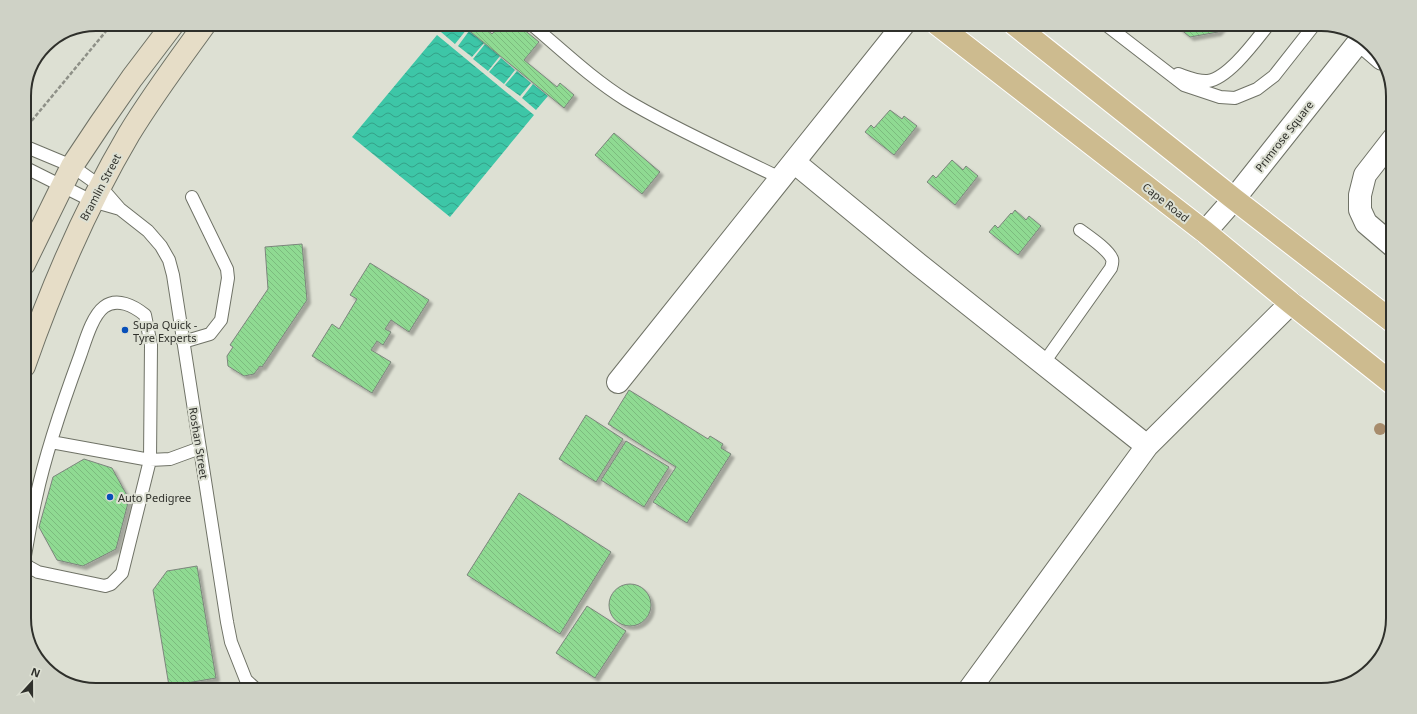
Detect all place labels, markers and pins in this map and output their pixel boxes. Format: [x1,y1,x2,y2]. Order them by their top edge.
place label: Supa Quick - Tyre Experts [133,317,198,345]
marker: Supa Quick - Tyre Experts [120,325,130,335]
place label: Auto Pedigree [118,490,191,505]
marker: Auto Pedigree [105,492,115,502]

